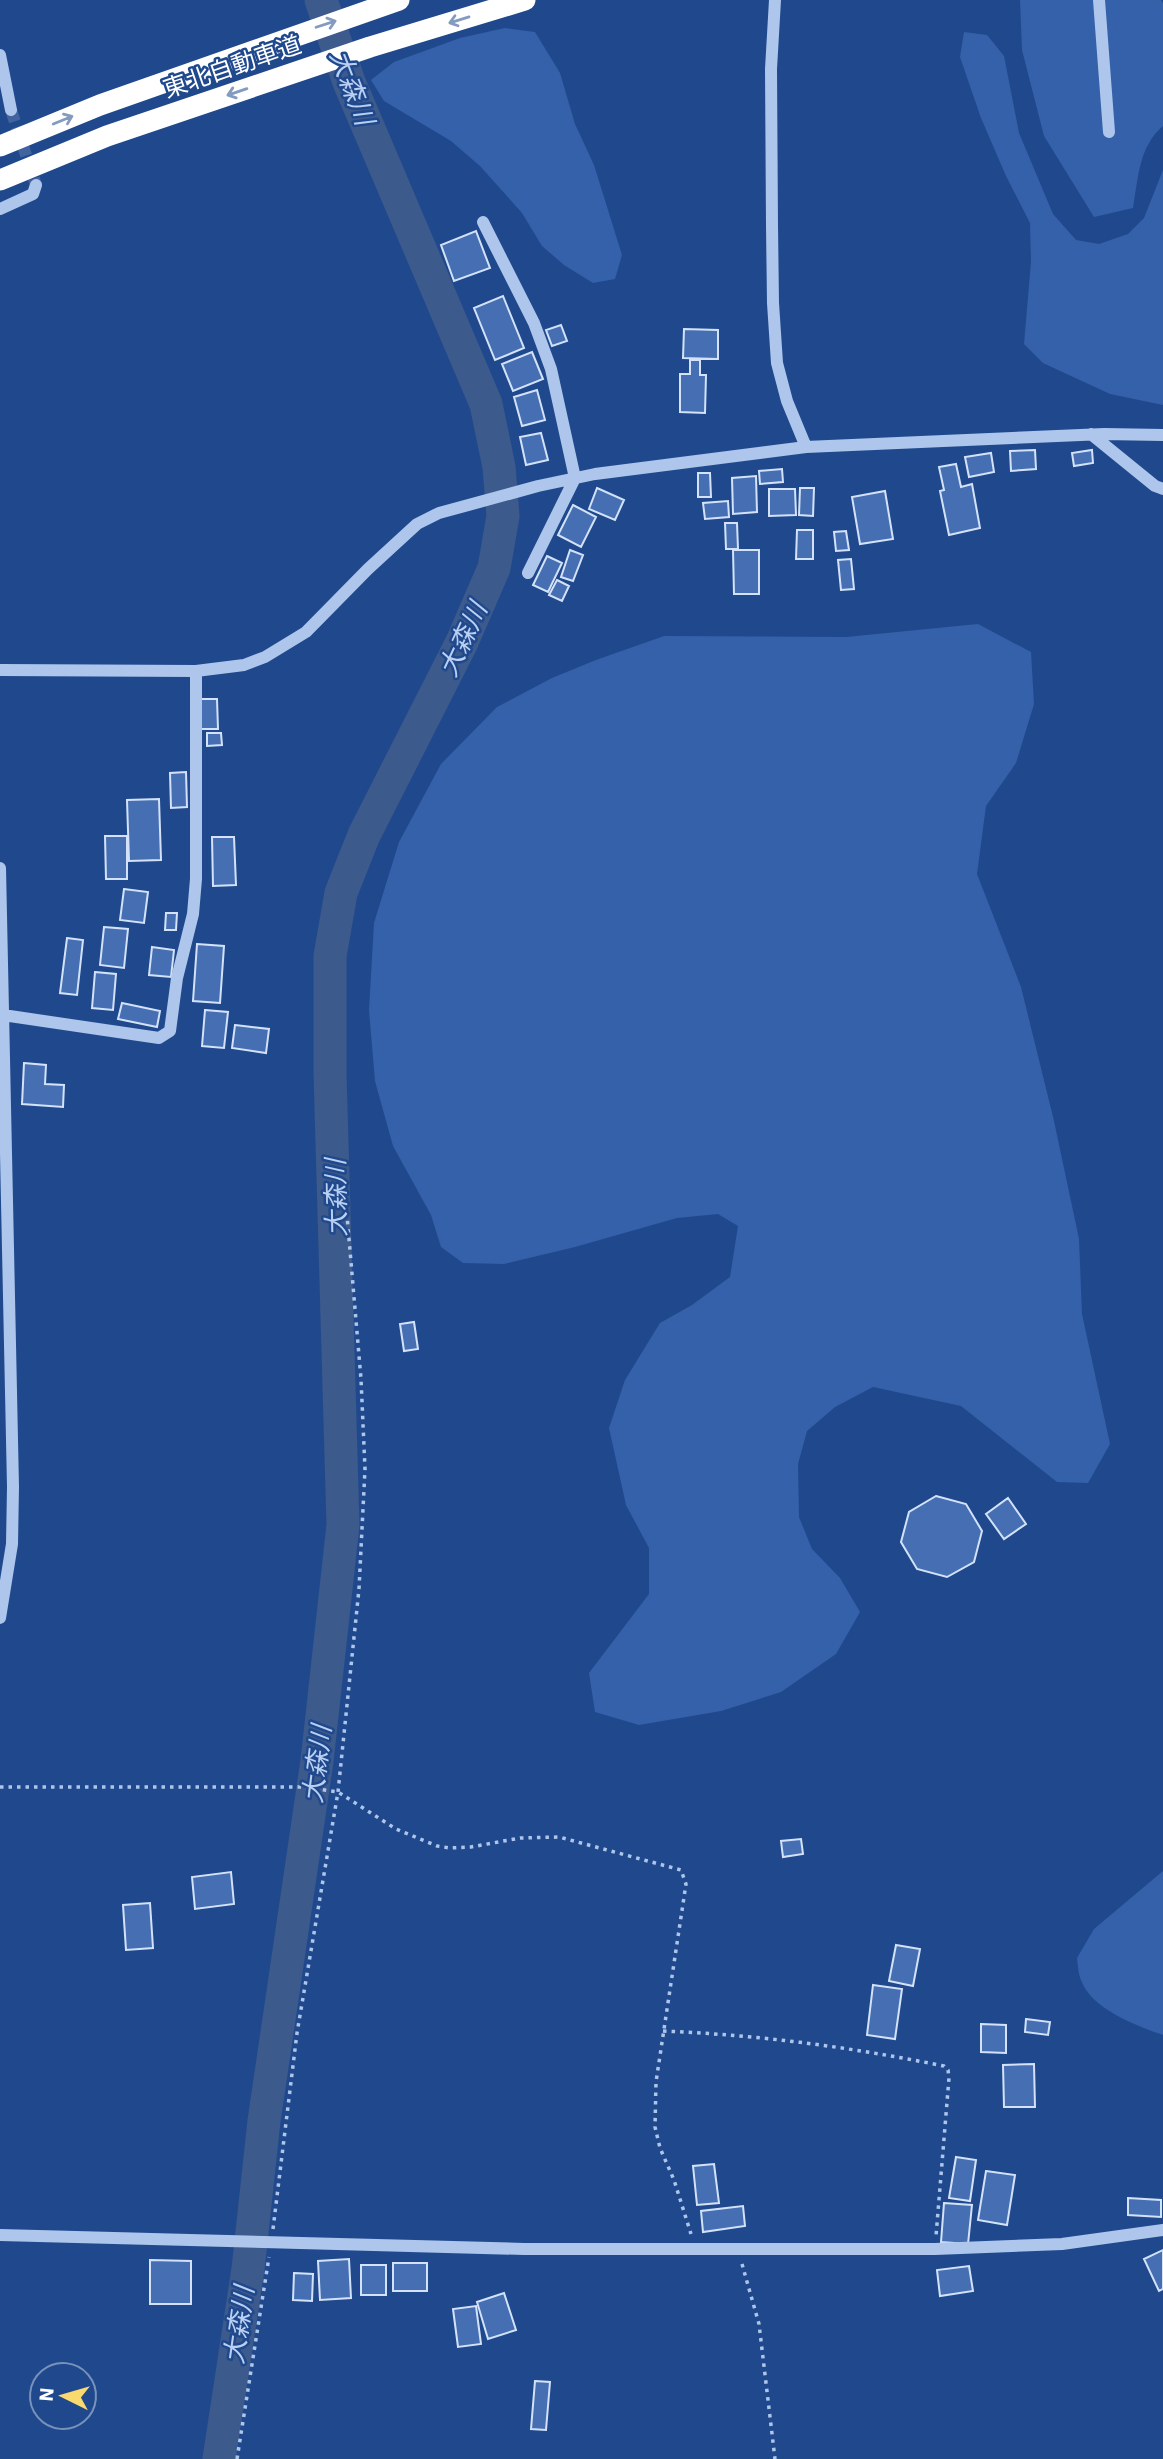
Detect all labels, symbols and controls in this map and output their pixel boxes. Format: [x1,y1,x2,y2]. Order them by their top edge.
one-way arrow [449,15,471,27]
one-way arrow [315,17,337,29]
street label: 東北自動車道 [159,27,305,105]
water label: 大森川 [323,44,384,132]
one-way arrow [226,86,248,99]
one-way arrow [52,112,73,125]
water label: 大森川 [430,594,495,682]
water label: 大森川 [317,1156,353,1237]
water label: 大森川 [294,1720,338,1805]
water label: 大森川 [216,2281,261,2366]
north arrow [28,2361,98,2431]
text: N [34,2387,59,2402]

